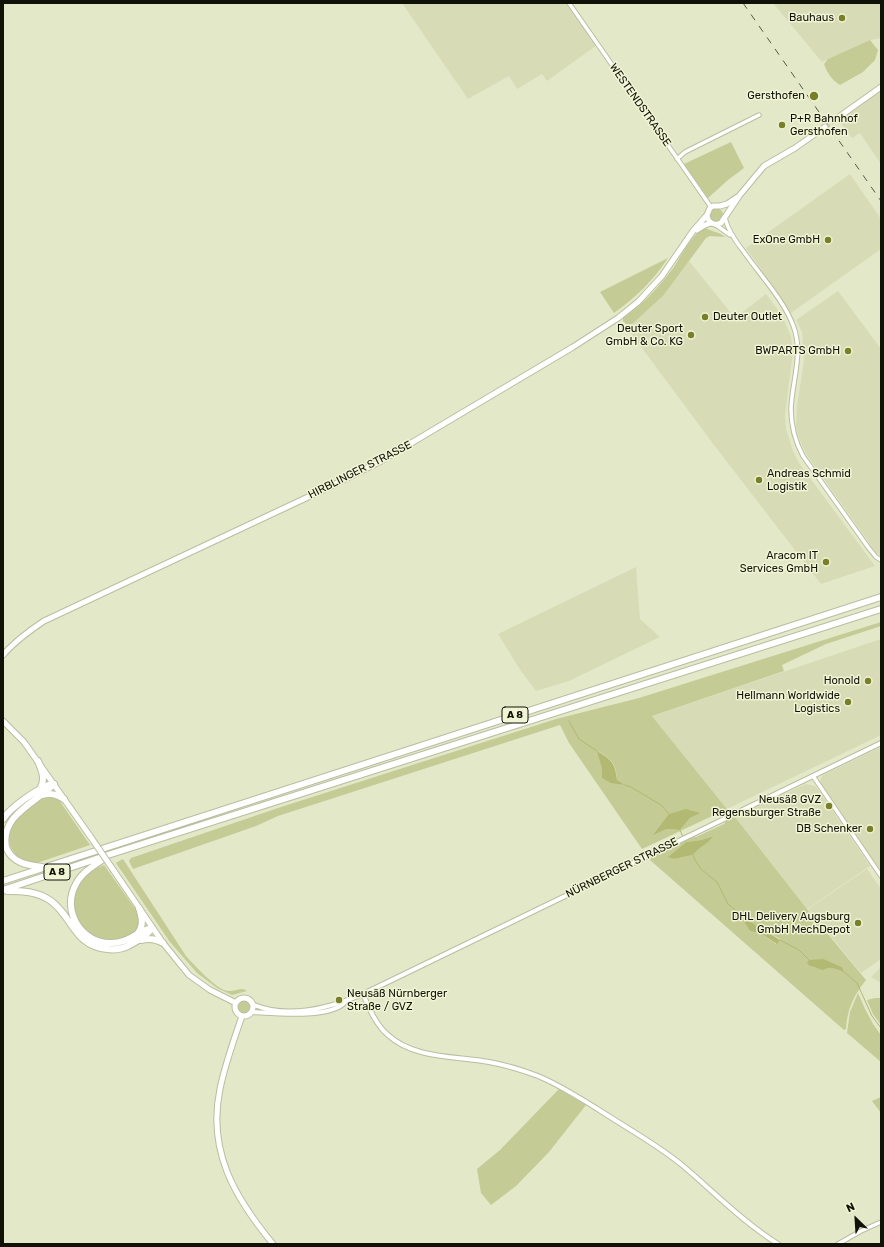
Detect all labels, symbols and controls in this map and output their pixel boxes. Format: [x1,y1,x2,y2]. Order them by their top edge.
place label: Bauhaus [789,11,834,25]
marker: Bauhaus [837,13,847,23]
street label: WESTENDSTRASSE [606,61,674,149]
place label: Gersthofen [747,89,805,103]
marker: Gersthofen [808,90,820,102]
place label: P+R Bahnhof Gersthofen [790,112,858,138]
marker: P+R Bahnhof Gersthofen [777,120,787,130]
place label: ExOne GmbH [753,233,820,247]
marker: ExOne GmbH [823,235,833,245]
place label: Deuter Outlet [713,310,782,324]
marker: Deuter Outlet [700,312,710,322]
place label: Deuter Sport GmbH & Co. KG [606,322,683,348]
marker: Deuter Sport GmbH & Co. KG [686,330,696,340]
place label: BWPARTS GmbH [755,344,840,358]
marker: BWPARTS GmbH [843,346,853,356]
street label: HIRBLINGER STRASSE [306,438,414,502]
place label: Andreas Schmid Logistik [767,467,851,493]
marker: Andreas Schmid Logistik [754,475,764,485]
place label: Aracom IT Services GmbH [740,549,818,575]
marker: Aracom IT Services GmbH [821,557,831,567]
place label: Honold [824,674,860,688]
marker: Honold [863,676,873,686]
place label: Hellmann Worldwide Logistics [736,689,840,715]
marker: Hellmann Worldwide Logistics [843,697,853,707]
road number: A 8 [502,707,528,723]
place label: Neusäß GVZ Regensburger Straße [712,793,821,819]
marker: Neusäß GVZ Regensburger Straße [824,801,834,811]
place label: DB Schenker [796,822,862,836]
marker: DB Schenker [865,824,875,834]
street label: NÜRNBERGER STRASSE [564,835,680,901]
road number: A 8 [44,864,70,880]
place label: DHL Delivery Augsburg GmbH MechDepot [732,910,850,936]
marker: DHL Delivery Augsburg GmbH MechDepot [853,918,863,928]
place label: Neusäß Nürnberger Straße / GVZ [347,987,447,1013]
marker: Neusäß Nürnberger Straße / GVZ [334,995,344,1005]
north arrow [836,1199,876,1239]
text: N [844,1200,857,1215]

